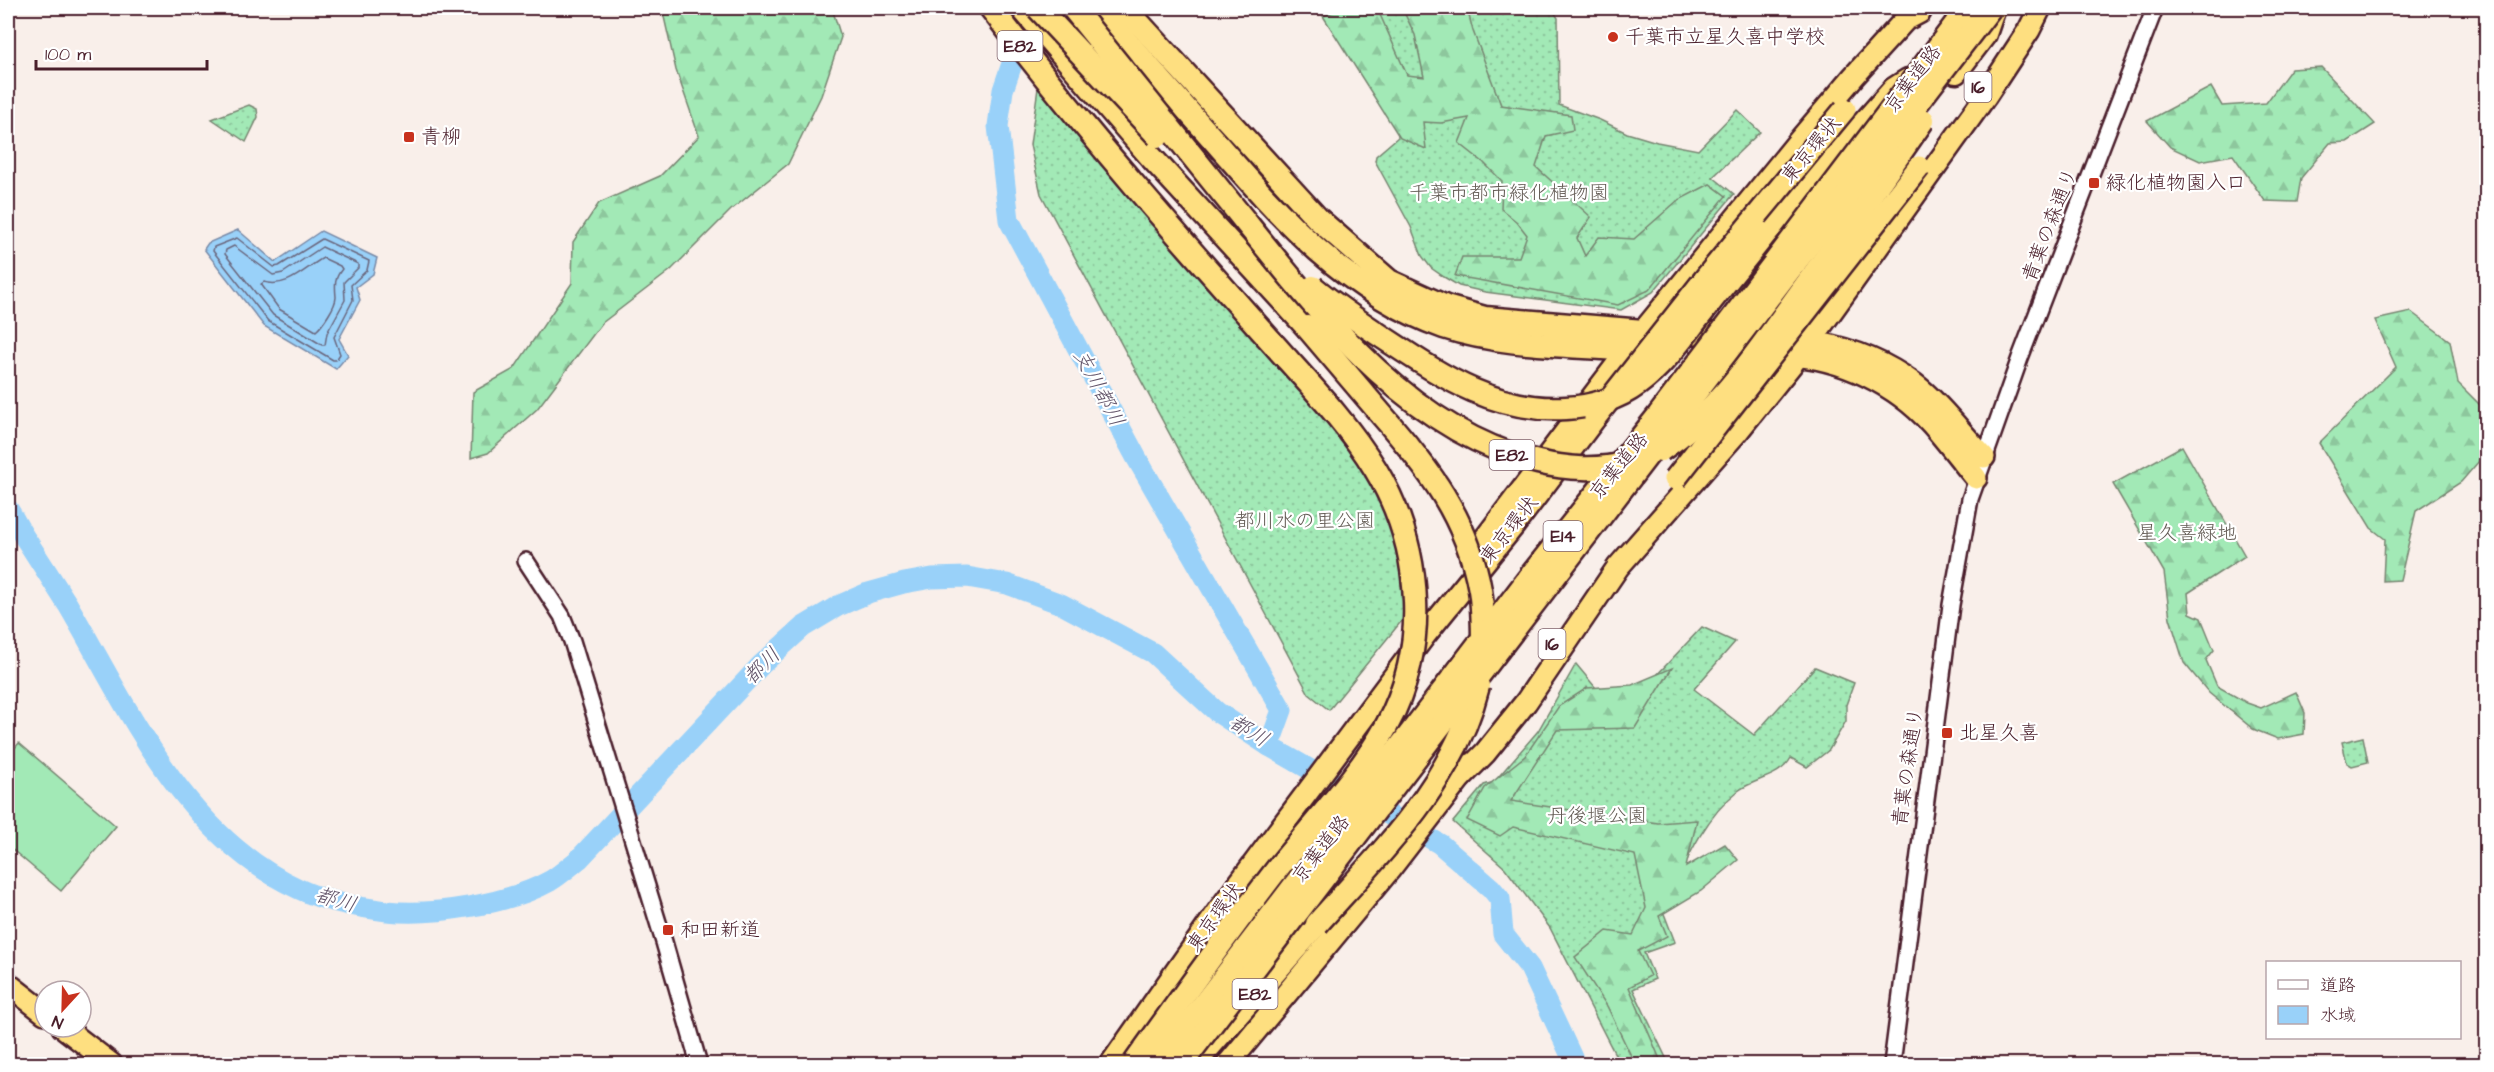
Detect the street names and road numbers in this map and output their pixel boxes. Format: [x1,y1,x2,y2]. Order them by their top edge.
road number: E82 [998,31,1042,61]
street label: 京葉道路 [1878,39,1948,119]
road number: 16 [1964,72,1992,102]
street label: 東京環状 [1775,110,1847,190]
street label: 青葉の森通り [2015,164,2085,286]
street label: 京葉道路 [1583,426,1655,506]
road number: E82 [1490,440,1534,470]
street label: 東京環状 [1473,490,1545,570]
road number: E14 [1544,521,1582,551]
road number: 16 [1538,629,1566,659]
street label: 青葉の森通り [1886,706,1930,828]
street label: 京葉道路 [1285,809,1357,889]
street label: 東京環状 [1180,876,1250,958]
road number: E82 [1232,979,1278,1009]

